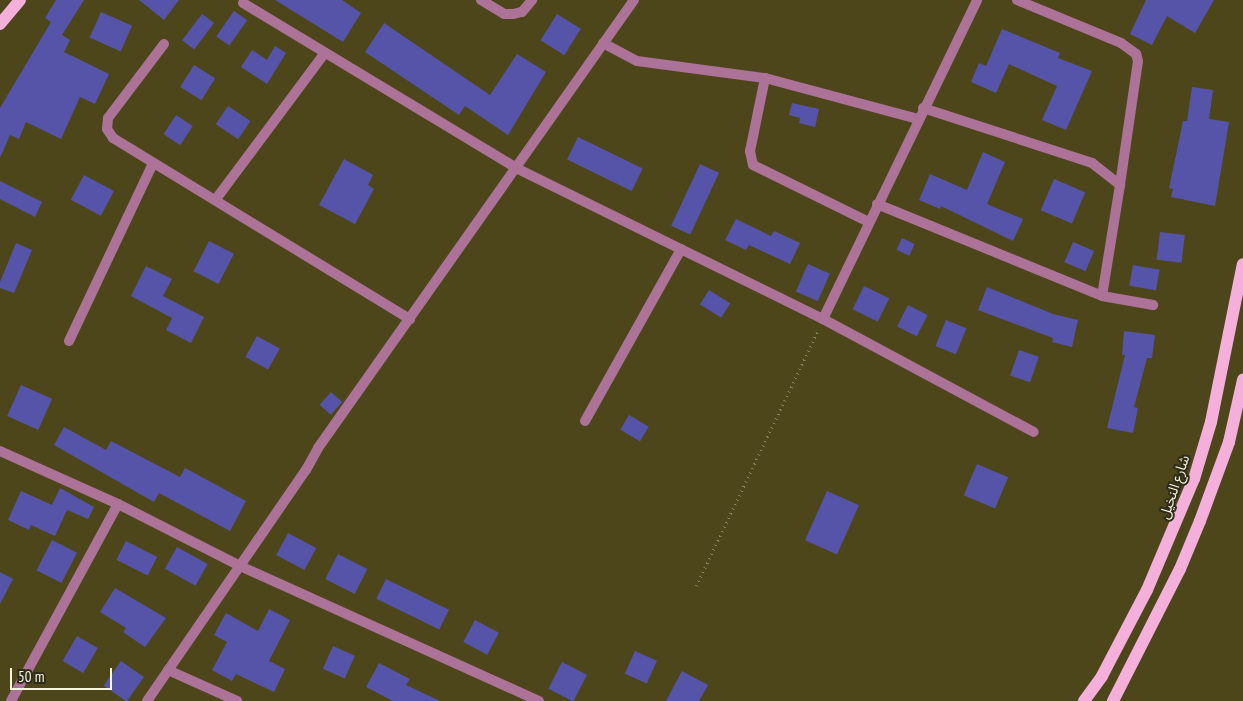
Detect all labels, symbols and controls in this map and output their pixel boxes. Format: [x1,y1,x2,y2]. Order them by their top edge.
street label: شارع النخيل [1155,453,1193,521]
scale bar [12,658,115,690]
text: 50 m [18,667,44,686]

